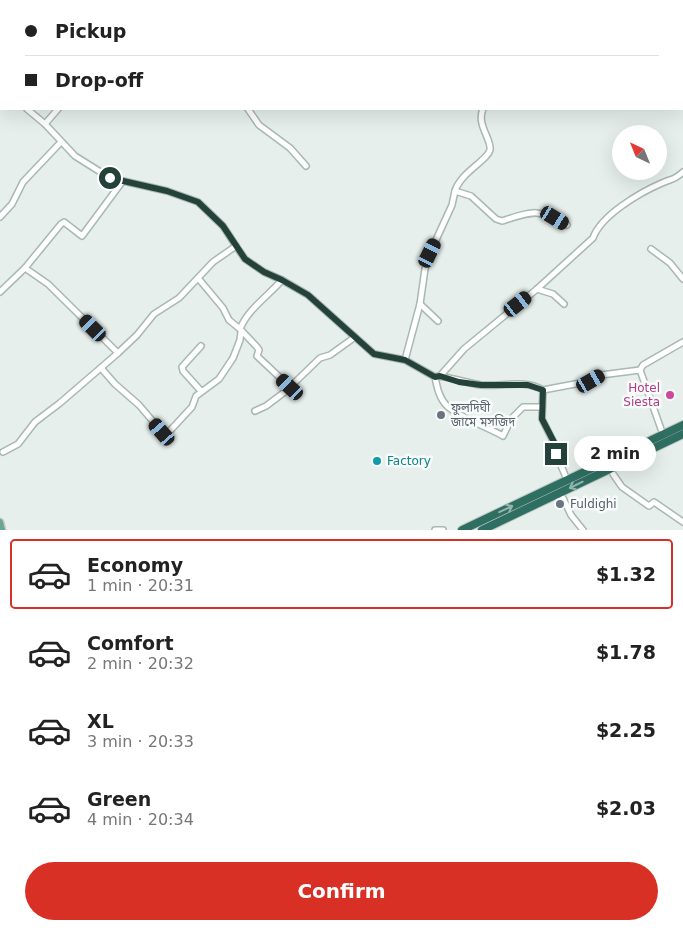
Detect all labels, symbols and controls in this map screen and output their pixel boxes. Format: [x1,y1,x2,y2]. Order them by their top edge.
text: Pickup [55,20,126,42]
text: Drop-off [55,69,143,91]
north arrow [612,125,668,180]
map controls [612,125,667,180]
route start [99,167,121,189]
car [538,204,571,232]
car [416,236,443,270]
car [501,289,534,319]
car [77,312,108,344]
car [574,367,607,395]
car [273,371,306,403]
place label: Hotel Siesta [623,381,660,409]
marker: Hotel Siesta [664,389,676,401]
place label: ফুলদিঘী জামে মসজিদ [450,400,515,429]
marker: ফুলদিঘী জামে মসজিদ [435,409,447,421]
car [146,416,177,448]
callout: 2 min [574,436,656,472]
route end [545,443,567,465]
text: 2 min [590,444,640,463]
place label: Factory [387,454,431,468]
marker: Factory [371,455,383,467]
one-way arrow [569,481,584,490]
place label: Fuldighi [570,497,617,511]
marker: Fuldighi [554,498,566,510]
one-way arrow [498,504,513,513]
icon: car [27,552,72,597]
text: Economy [87,554,183,576]
text: $1.32 [596,563,656,585]
text: 1 min · 20:31 [87,576,194,595]
icon: car [27,630,72,675]
text: Comfort [87,632,174,654]
text: $1.78 [596,641,656,663]
text: 2 min · 20:32 [87,654,194,673]
icon: car [27,708,72,753]
text: XL [87,710,114,732]
text: $2.25 [596,719,656,741]
text: 3 min · 20:33 [87,732,194,751]
icon: car [27,786,72,831]
text: Green [87,788,151,810]
text: $2.03 [596,797,656,819]
text: 4 min · 20:34 [87,810,194,829]
button: Confirm [25,862,658,920]

